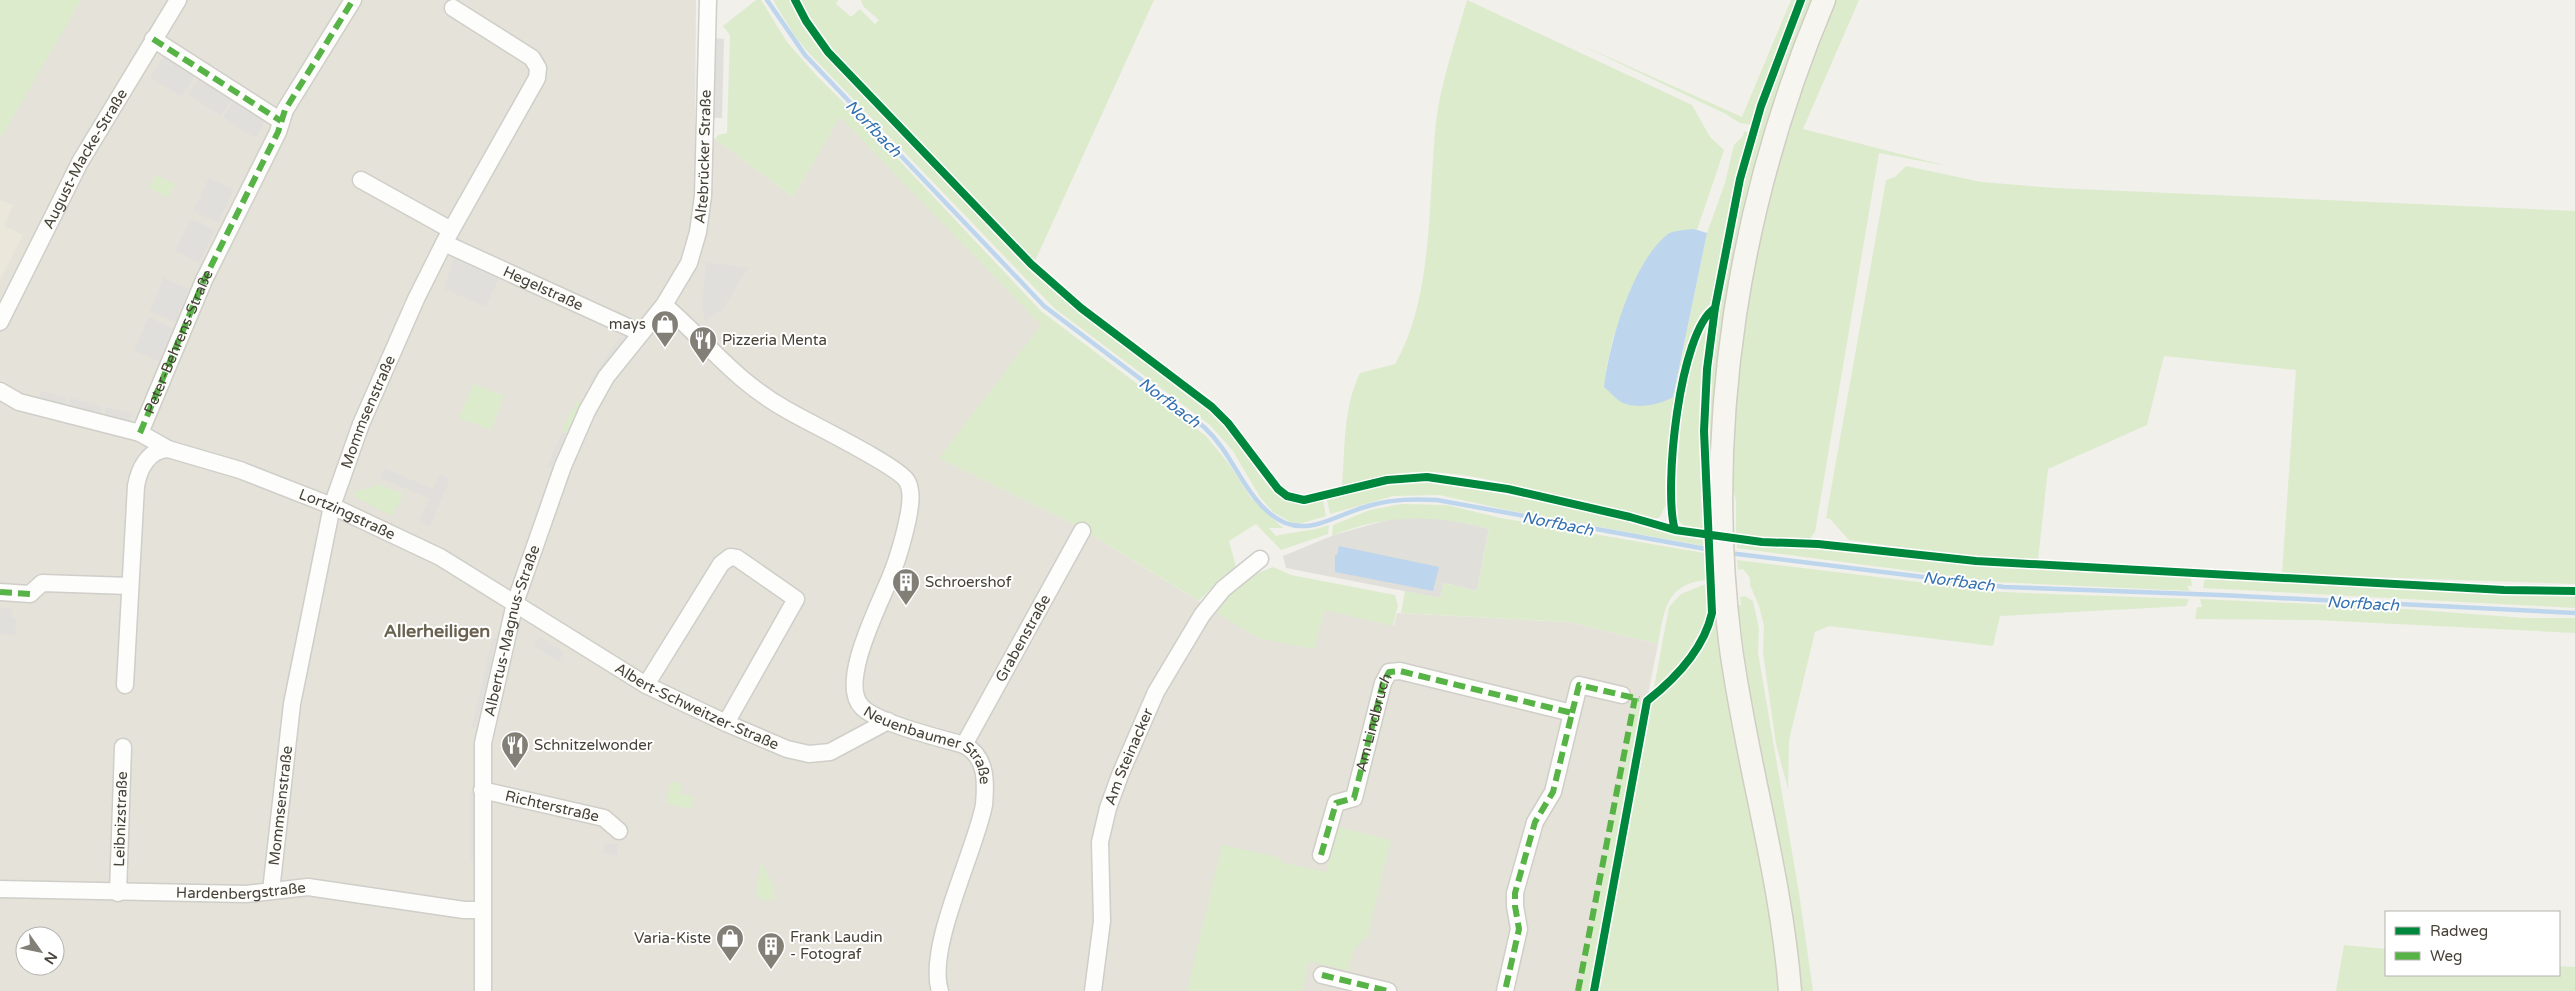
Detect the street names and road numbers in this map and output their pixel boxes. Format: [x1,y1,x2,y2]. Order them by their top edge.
street label: August-Macke-Straße [39,86,131,232]
street label: Altebrücker Straße [690,89,715,225]
street label: Hegelstraße [500,262,586,314]
street label: Peter-Behrens-Straße [140,266,217,417]
street label: Mommsenstraße [337,353,399,471]
street label: Lortzingstraße [296,485,398,544]
street label: Albertus-Magnus-Straße [480,543,544,718]
street label: Grabenstraße [992,591,1054,685]
street label: Albert-Schweitzer-Straße [612,659,782,754]
street label: Am Lindbruch [1352,670,1396,773]
street label: Neuenbaumer Straße [860,702,994,785]
street label: Am Steinacker [1101,705,1157,808]
street label: Mommsenstraße [265,745,296,866]
street label: Leibnizstraße [110,771,131,867]
street label: Richterstraße [503,787,601,826]
street label: Hardenbergstraße [176,878,307,903]

